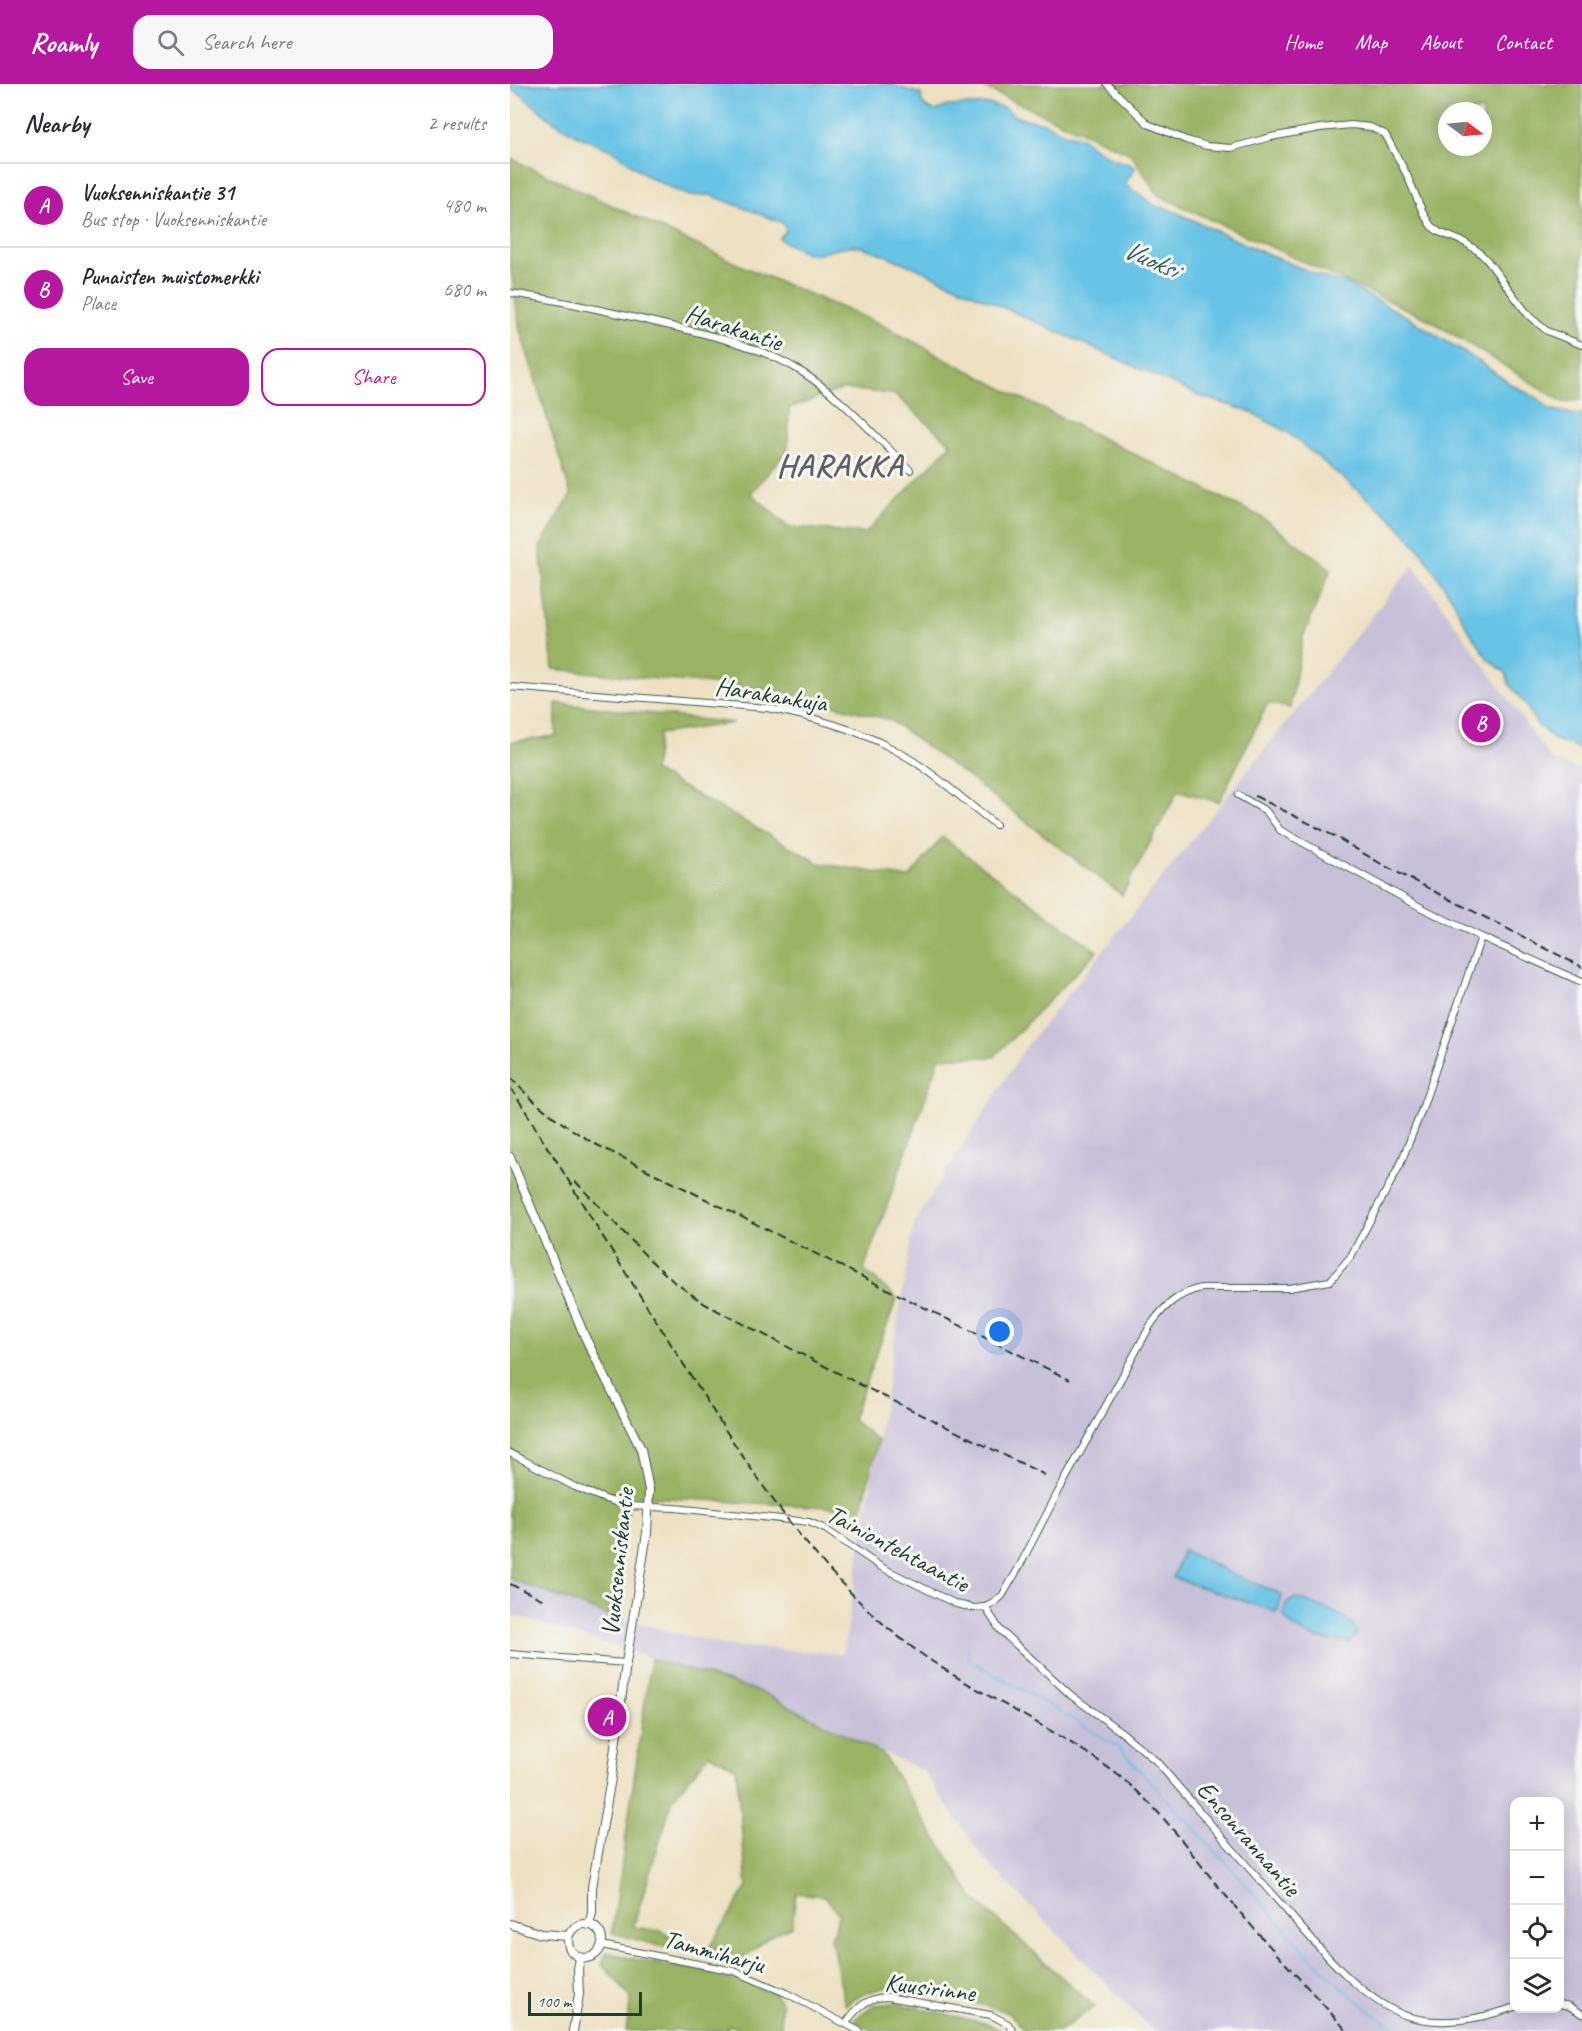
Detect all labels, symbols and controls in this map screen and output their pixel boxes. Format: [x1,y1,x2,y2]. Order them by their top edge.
search box [133,15,553,69]
text: Roamly [30,25,97,60]
icon: search [154,26,187,59]
text: Search here [202,28,292,56]
text: Home [1284,29,1322,55]
text: Map [1355,29,1387,55]
text: About [1420,29,1462,55]
text: Contact [1495,29,1552,55]
north arrow [1438,102,1492,156]
text: Nearby [24,107,89,140]
text: 2 results [427,111,486,136]
text: Vuoksenniskantie 31 [81,179,234,207]
text: A [38,193,49,218]
text: 480 m [443,193,486,218]
text: Bus stop · Vuoksenniskantie [81,207,266,232]
water label: Vuoksi [1118,232,1190,289]
text: Punaisten muistomerkki [81,263,258,291]
text: B [38,277,49,302]
text: 680 m [443,277,486,302]
text: Place [81,291,116,316]
street label: Harakantie [681,296,788,359]
button: Save [24,348,249,406]
button: Share [261,348,486,406]
district label: HARAKKA [776,445,905,486]
street label: Harakankuja [713,669,831,720]
pin: B [1462,700,1500,746]
your location [985,1317,1014,1346]
street label: Vuoksenniskantie [593,1484,642,1637]
street label: Tainiontehtaantie [821,1497,976,1600]
pin: A [588,1694,626,1740]
street label: Ensonrannantie [1189,1774,1309,1904]
map controls [1510,1797,1564,2013]
button: + [1510,1797,1564,1851]
button: − [1510,1851,1564,1905]
button: locate [1510,1905,1564,1959]
street label: Tammiharju [660,1922,769,1981]
button: layers [1510,1959,1564,2013]
street label: Kuusirinne [883,1966,978,2010]
scale bar [528,1989,642,2016]
text: 100 m [537,1992,571,2012]

